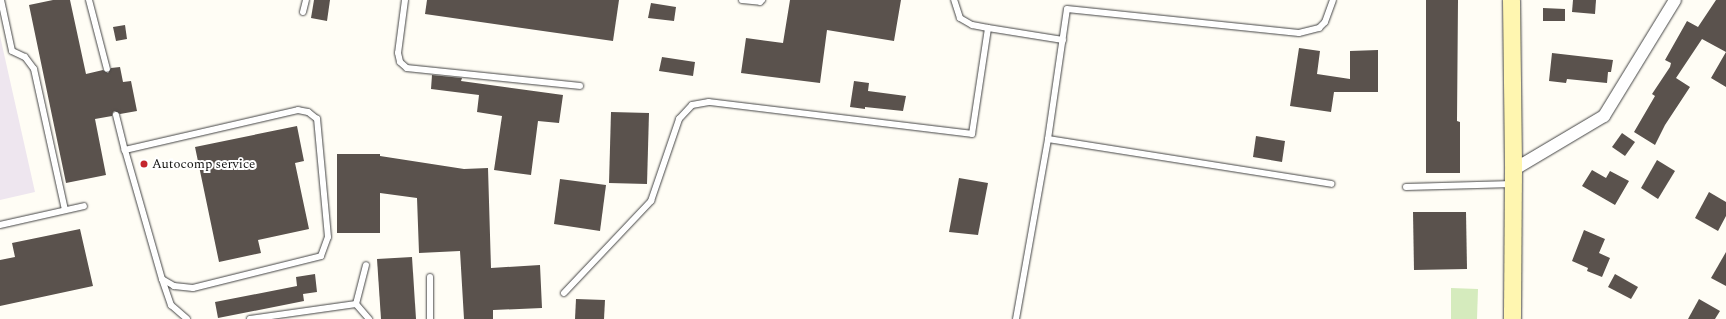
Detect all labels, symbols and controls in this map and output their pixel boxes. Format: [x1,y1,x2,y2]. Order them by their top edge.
place label: Autocomp service [152,156,255,172]
marker: Autocomp service [139,159,149,169]

